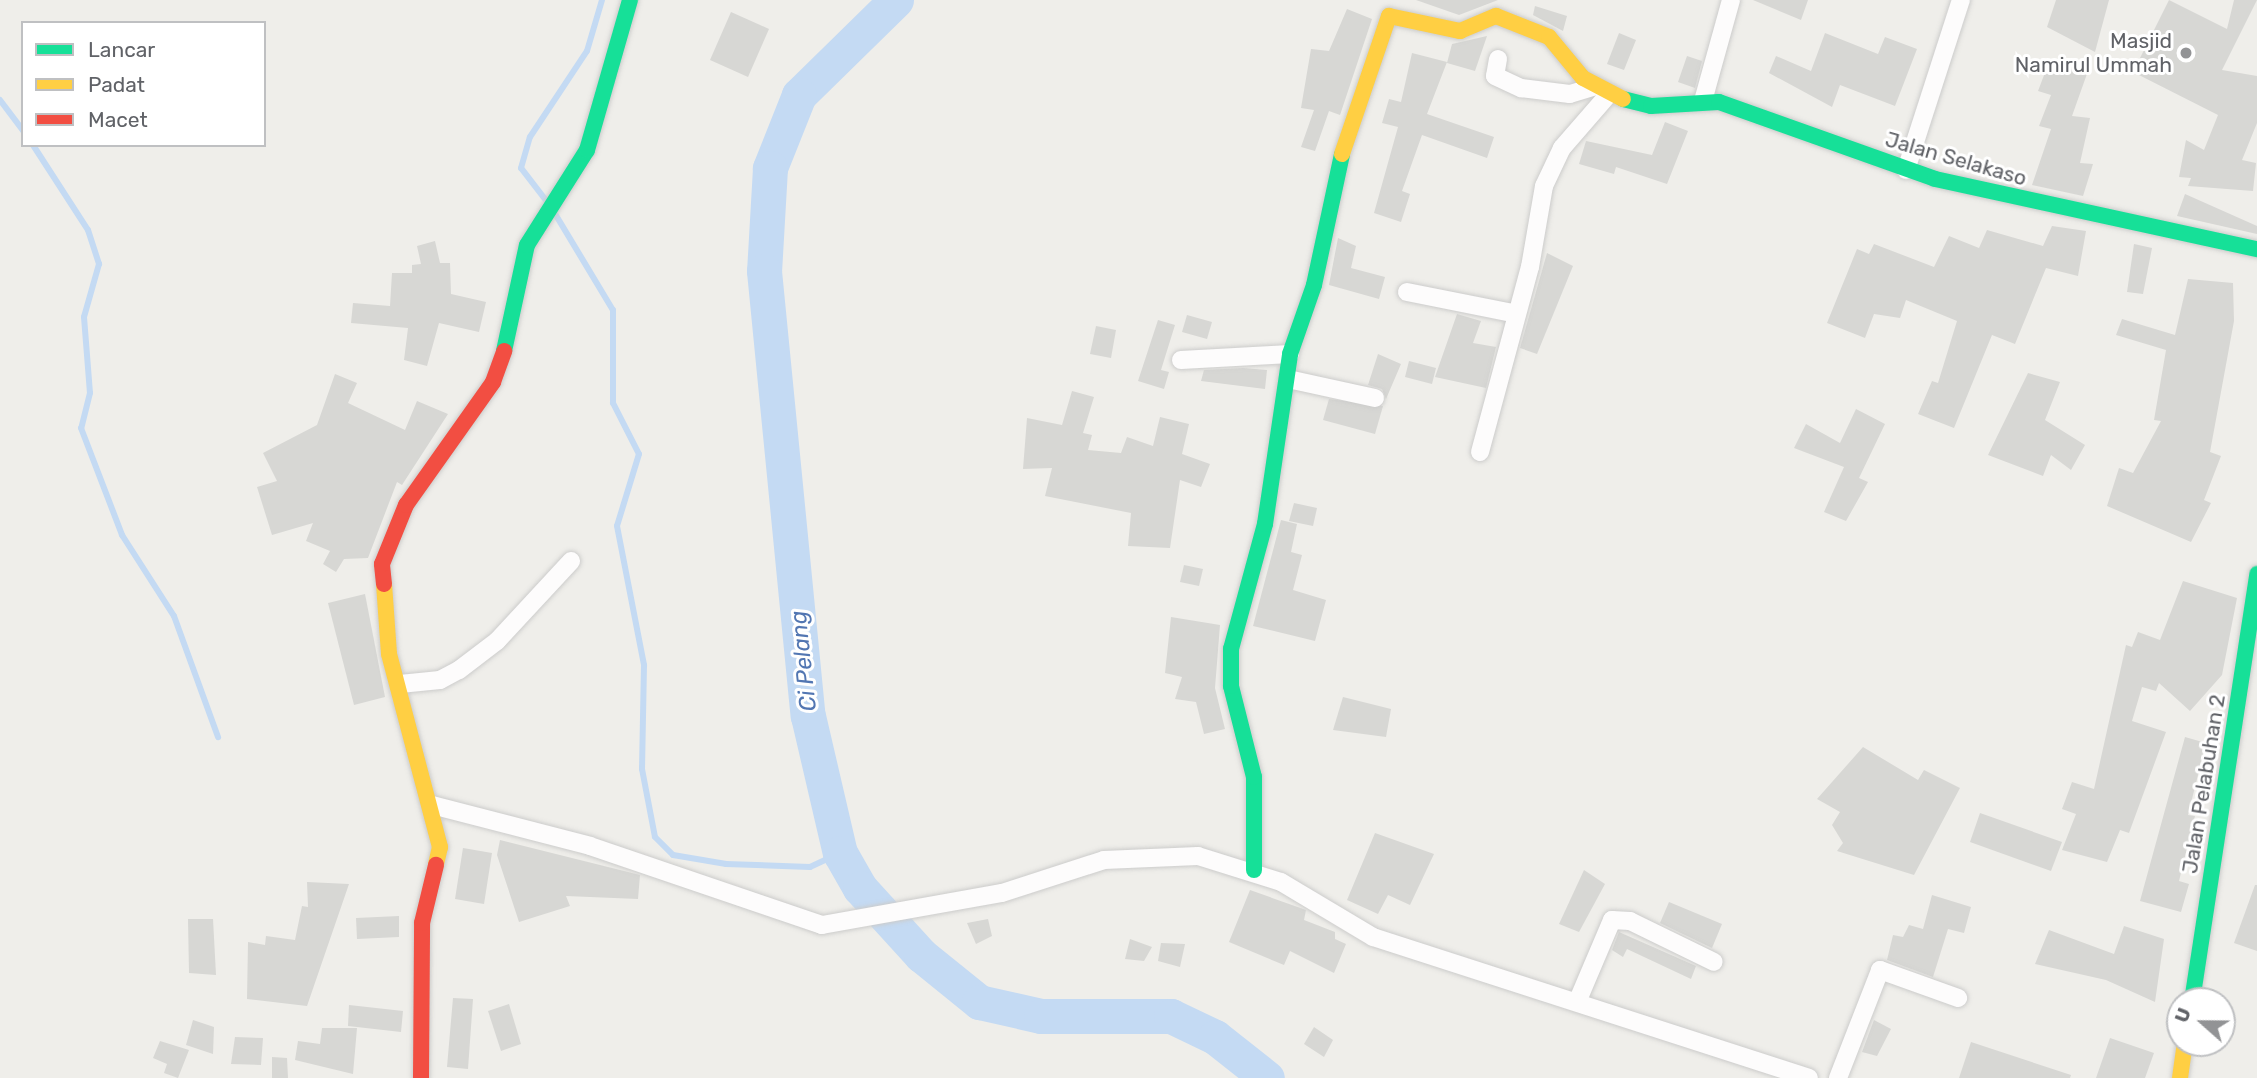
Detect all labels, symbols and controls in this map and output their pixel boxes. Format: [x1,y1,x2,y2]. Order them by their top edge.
legend [21,21,266,147]
place label: Masjid Namirul Ummah [2015,28,2172,78]
text: Lancar [88,37,155,62]
marker: Masjid Namirul Ummah [2178,45,2194,61]
text: Padat [88,72,145,97]
text: Macet [88,107,148,132]
street label: Jalan Selakaso [1882,127,2030,191]
water label: Ci Pelang [784,609,822,713]
street label: Jalan Pelabuhan 2 [2177,693,2231,875]
north arrow [2166,987,2236,1057]
text: U [2170,1004,2196,1026]

